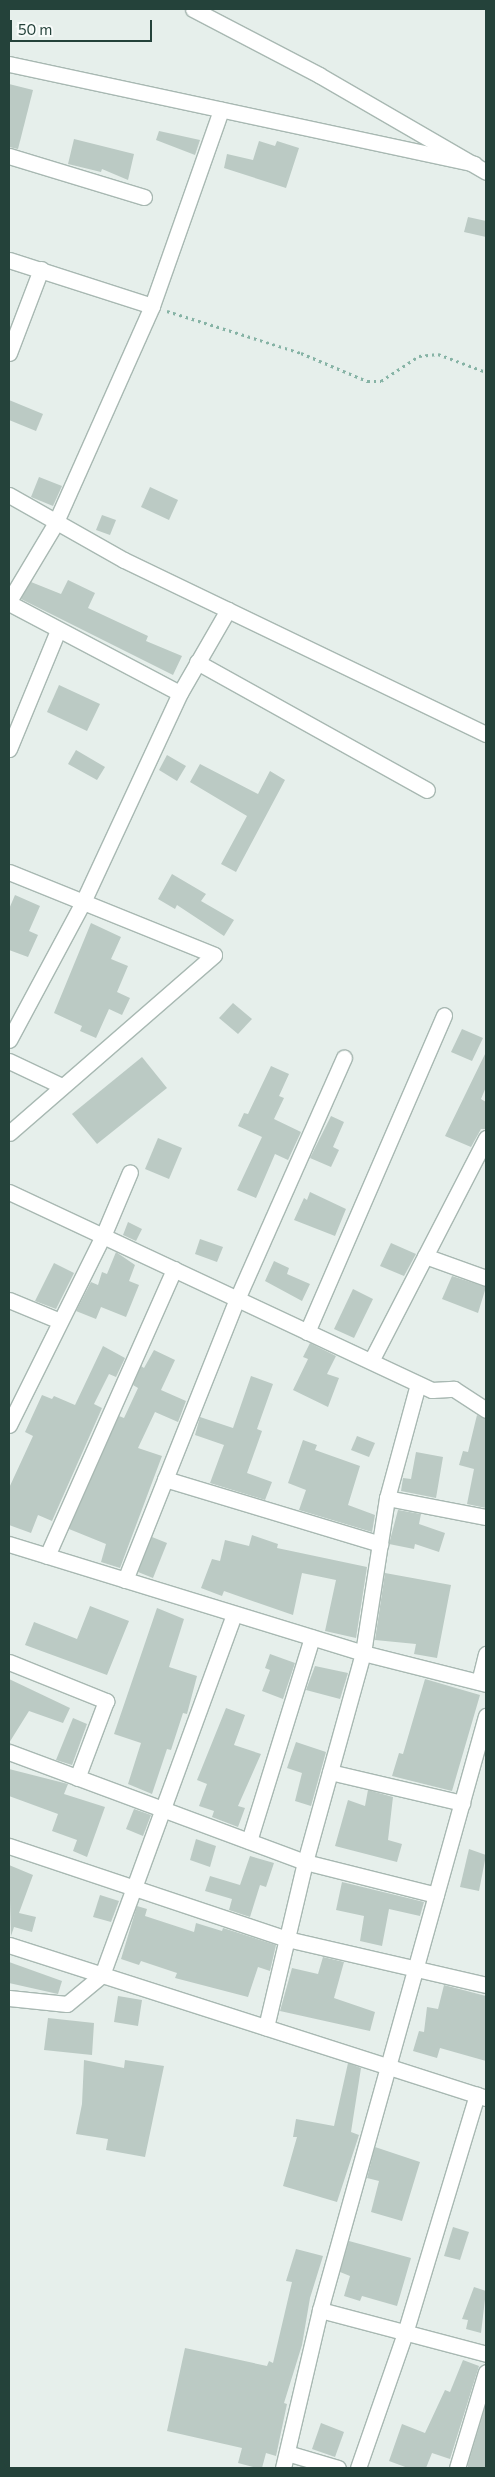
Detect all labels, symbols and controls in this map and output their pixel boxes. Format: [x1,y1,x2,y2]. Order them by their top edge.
scale bar [12,10,155,42]
text: 50 m [18,20,52,38]

